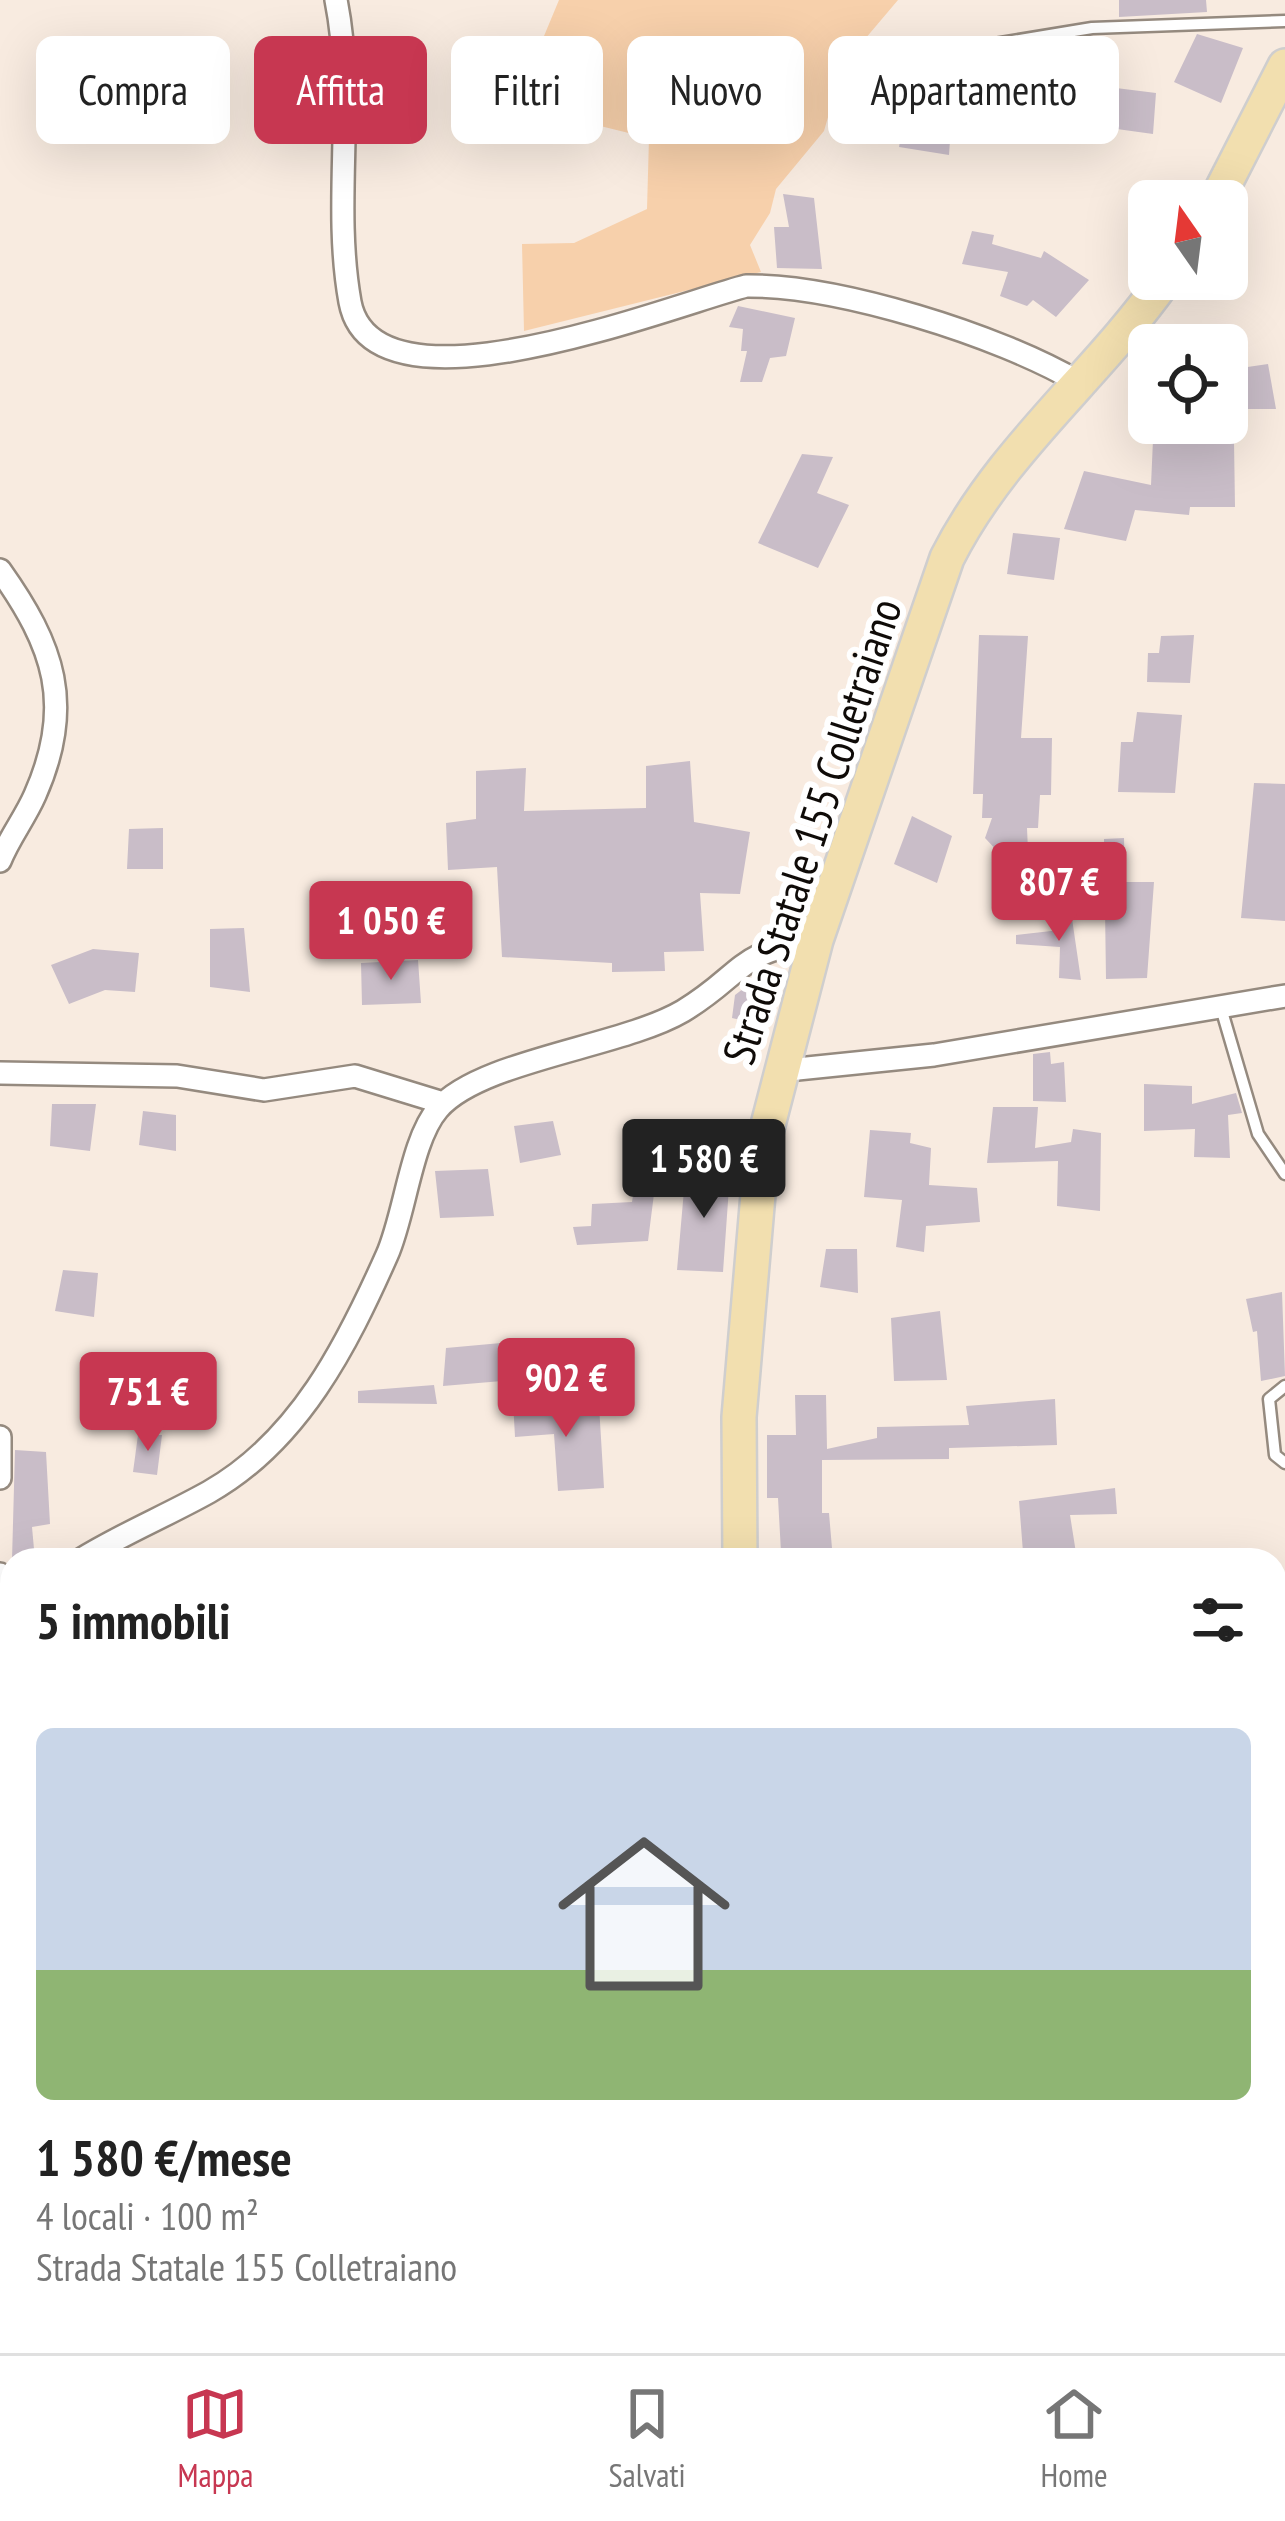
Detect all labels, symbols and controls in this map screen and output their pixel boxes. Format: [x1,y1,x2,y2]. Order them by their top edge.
chip: Compra [36,36,230,144]
chip: Affitta [254,36,427,144]
chip: Filtri [451,36,603,144]
chip: Nuovo [627,36,804,144]
chip: Appartamento [828,36,1119,144]
north arrow [1128,180,1248,300]
map controls [1128,180,1248,444]
button: locate [1128,324,1248,444]
street label: Strada Statale 155 Colletraiano [708,591,914,1071]
pin: 807 € [975,842,1143,944]
text: 807 € [1019,855,1099,906]
pin: 1 050 € [280,881,502,983]
text: 1 050 € [336,894,446,945]
pin: 1 580 € [593,1119,815,1221]
text: 1 580 € [649,1132,759,1183]
pin: 902 € [482,1338,650,1440]
text: 902 € [525,1351,607,1402]
pin: 751 € [64,1352,232,1454]
text: 751 € [107,1365,189,1416]
text: 5 immobili [36,1587,231,1653]
icon: filters [1185,1587,1251,1653]
icon: home [536,1806,752,2022]
text: 1 580 €/mese [36,2124,292,2190]
text: 4 locali · 100 m² [36,2190,259,2241]
text: Strada Statale 155 Colletraiano [36,2241,457,2292]
tab: Mappa [177,2381,254,2496]
tab: Salvati [608,2381,686,2496]
tab: Home [1041,2381,1108,2496]

